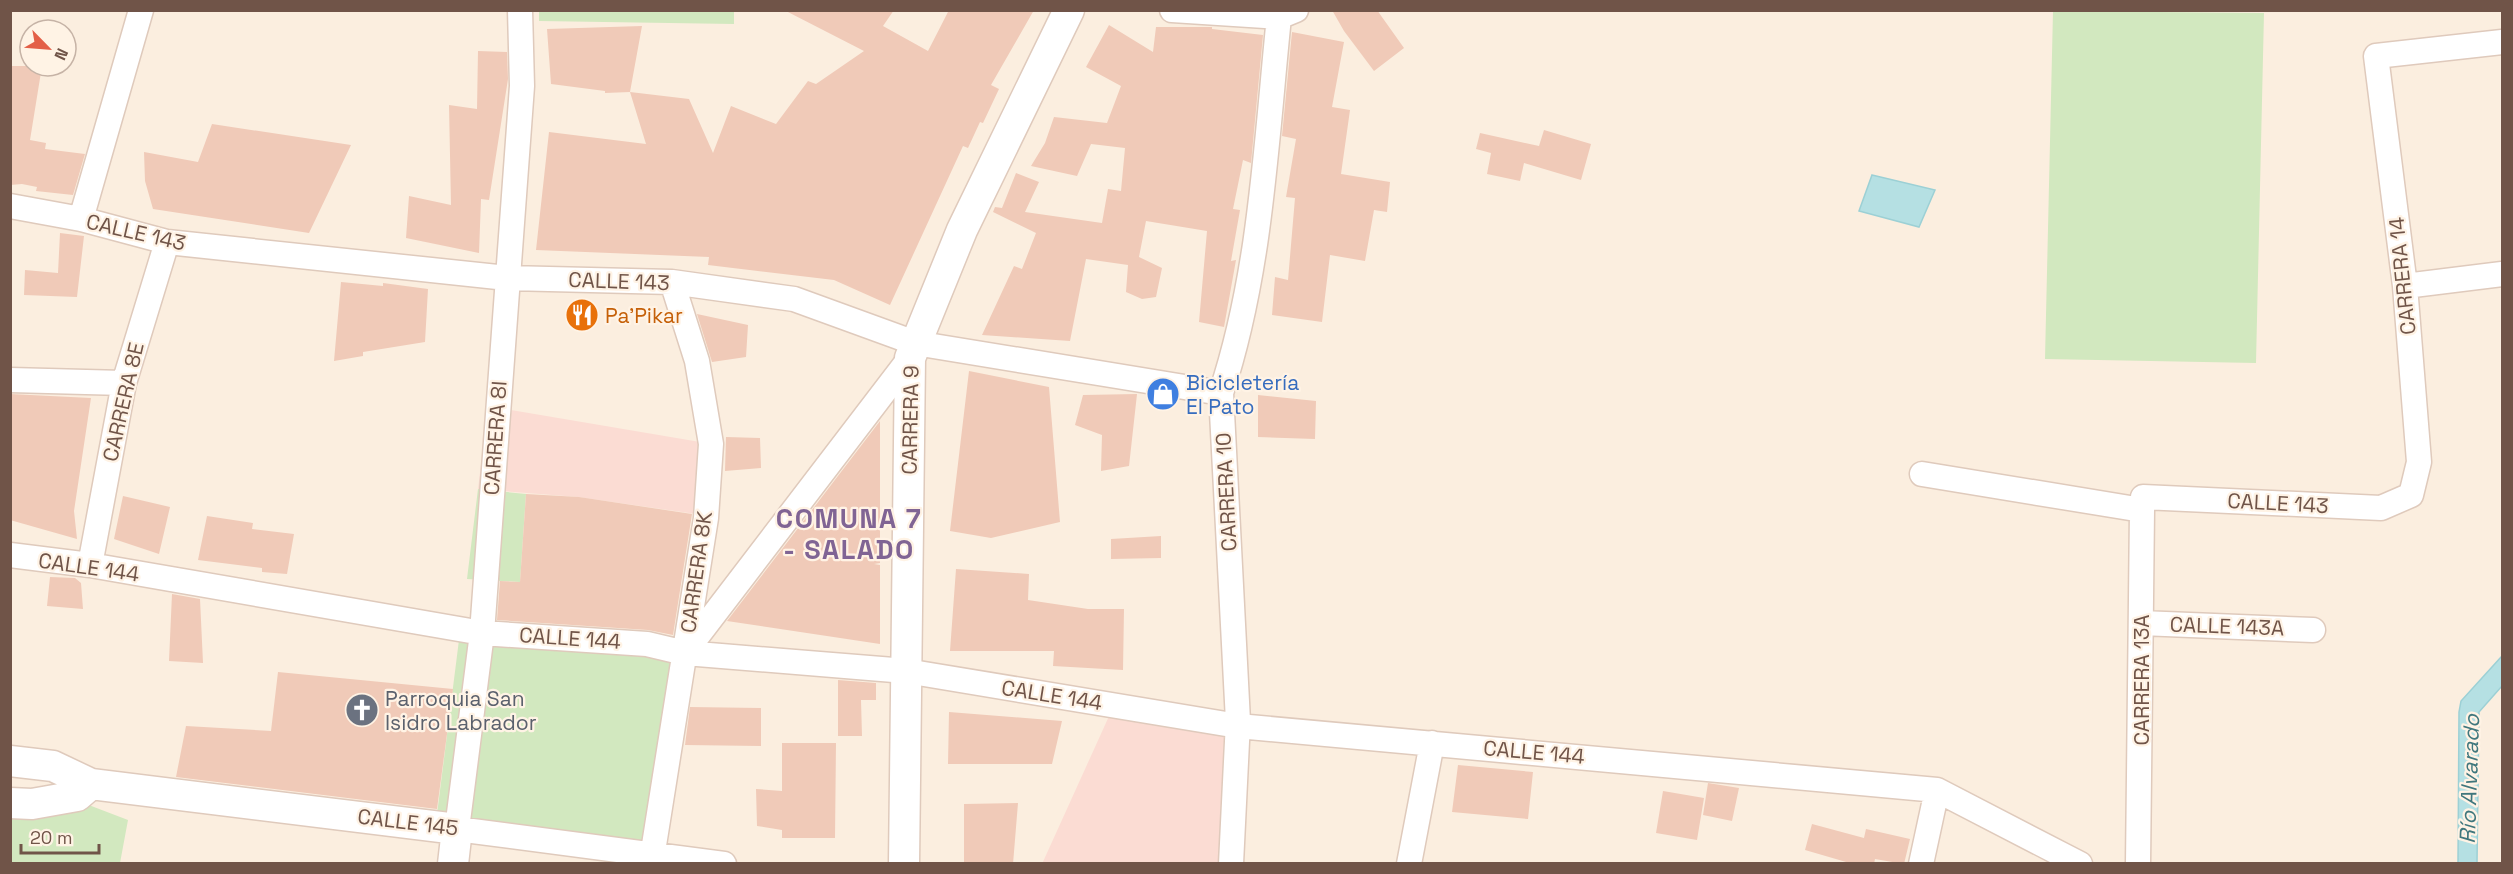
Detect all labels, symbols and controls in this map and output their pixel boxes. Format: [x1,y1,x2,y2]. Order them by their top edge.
north arrow [18,18,78,78]
text: N [49,45,73,63]
street label: CALLE 143 [84,207,188,257]
street label: CARRERA 14 [2382,216,2422,336]
street label: CALLE 143 [568,266,670,296]
restaurant icon: Pa'Pikar [564,297,600,333]
place label: Pa'Pikar [605,302,683,329]
street label: CARRERA 8E [96,340,150,464]
street label: CARRERA 9 [896,365,924,475]
place label: Bicicletería El Pato [1186,369,1299,420]
shop icon: Bicicletería El Pato [1145,376,1181,412]
street label: CARRERA 8I [478,380,512,496]
street label: CARRERA 10 [1209,432,1243,552]
street label: CALLE 143 [2227,487,2329,519]
district label: COMUNA 7 - SALADO [776,501,922,567]
street label: CARRERA 8K [674,509,718,634]
street label: CALLE 144 [37,547,141,587]
street label: CALLE 143A [2169,611,2285,641]
street label: CARRERA 13A [2128,614,2155,746]
street label: CALLE 144 [518,621,622,655]
street label: CALLE 144 [1000,674,1104,716]
place label: Parroquia San Isidro Labrador [385,685,537,736]
church icon: Parroquia San Isidro Labrador [344,692,380,728]
water label: Río Alvarado [2453,712,2485,844]
street label: CALLE 144 [1482,734,1586,770]
street label: CALLE 145 [356,802,460,842]
scale bar [21,817,99,855]
text: 20 m [30,826,73,849]

